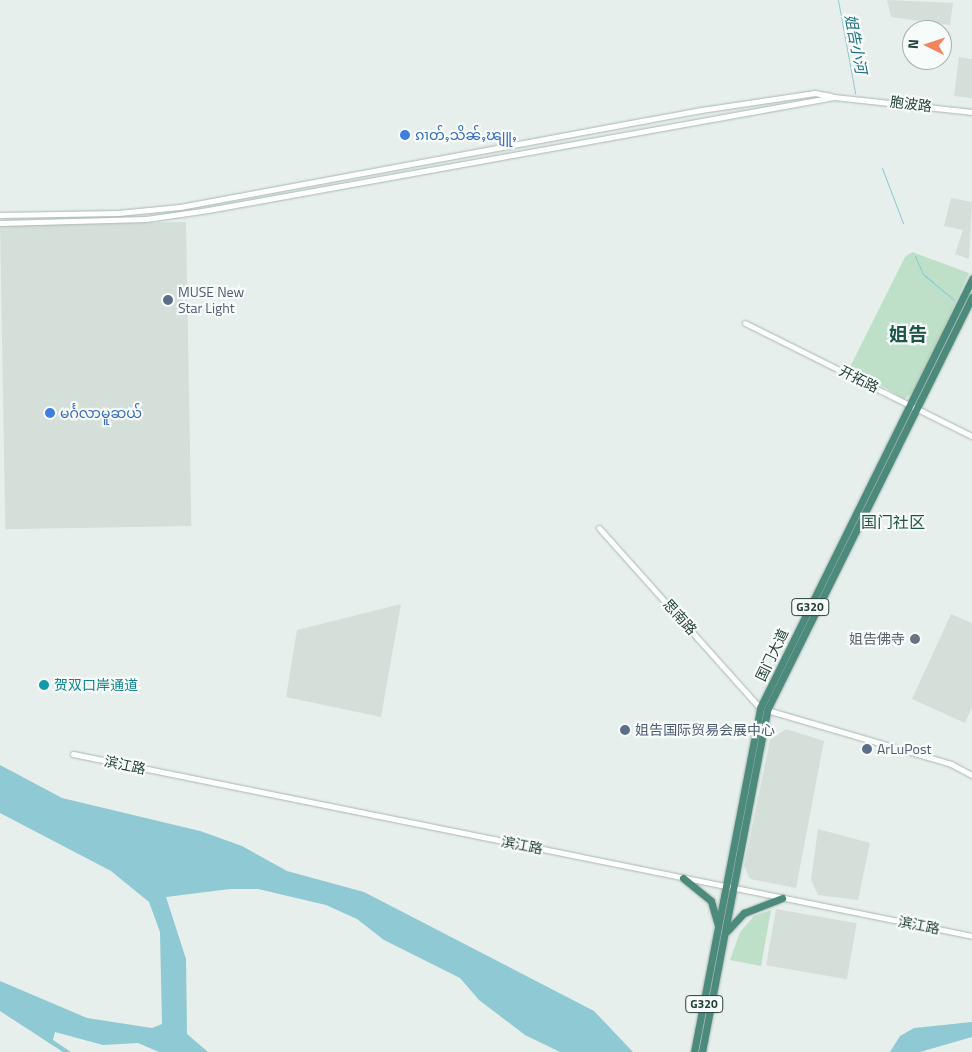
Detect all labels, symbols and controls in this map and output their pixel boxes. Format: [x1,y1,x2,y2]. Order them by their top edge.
water label: 姐告小河 [841,13,871,75]
north arrow [902,20,952,70]
text: N [902,38,923,50]
street label: 胞波路 [889,93,933,115]
place label: ၵၢတ်ႇသိၼ်ႇၽျူႇ [415,127,517,143]
marker: ၵၢတ်ႇသိၼ်ႇၽျူႇ [399,129,411,141]
place label: MUSE New Star Light [178,284,244,316]
marker: MUSE New Star Light [162,294,174,306]
district label: 姐告 [889,323,927,345]
street label: 开拓路 [836,362,882,396]
place label: မင်္ဂလာမူဆယ် [60,405,142,421]
marker: မင်္ဂလာမူဆယ် [44,407,56,419]
district label: 国门社区 [861,512,925,532]
street label: 思南路 [660,596,700,638]
road number: G320 [791,598,829,616]
street label: 国门大道 [752,626,792,684]
place label: 姐告佛寺 [849,631,905,647]
marker: 姐告佛寺 [909,633,921,645]
place label: 贺双口岸通道 [54,677,138,693]
marker: 贺双口岸通道 [38,679,50,691]
place label: 姐告国际贸易会展中心 [635,722,775,738]
marker: 姐告国际贸易会展中心 [619,724,631,736]
place label: ArLuPost [877,741,931,757]
marker: ArLuPost [861,743,873,755]
street label: 滨江路 [103,752,147,778]
street label: 滨江路 [500,833,544,857]
street label: 滨江路 [897,913,941,937]
road number: G320 [685,994,723,1014]

